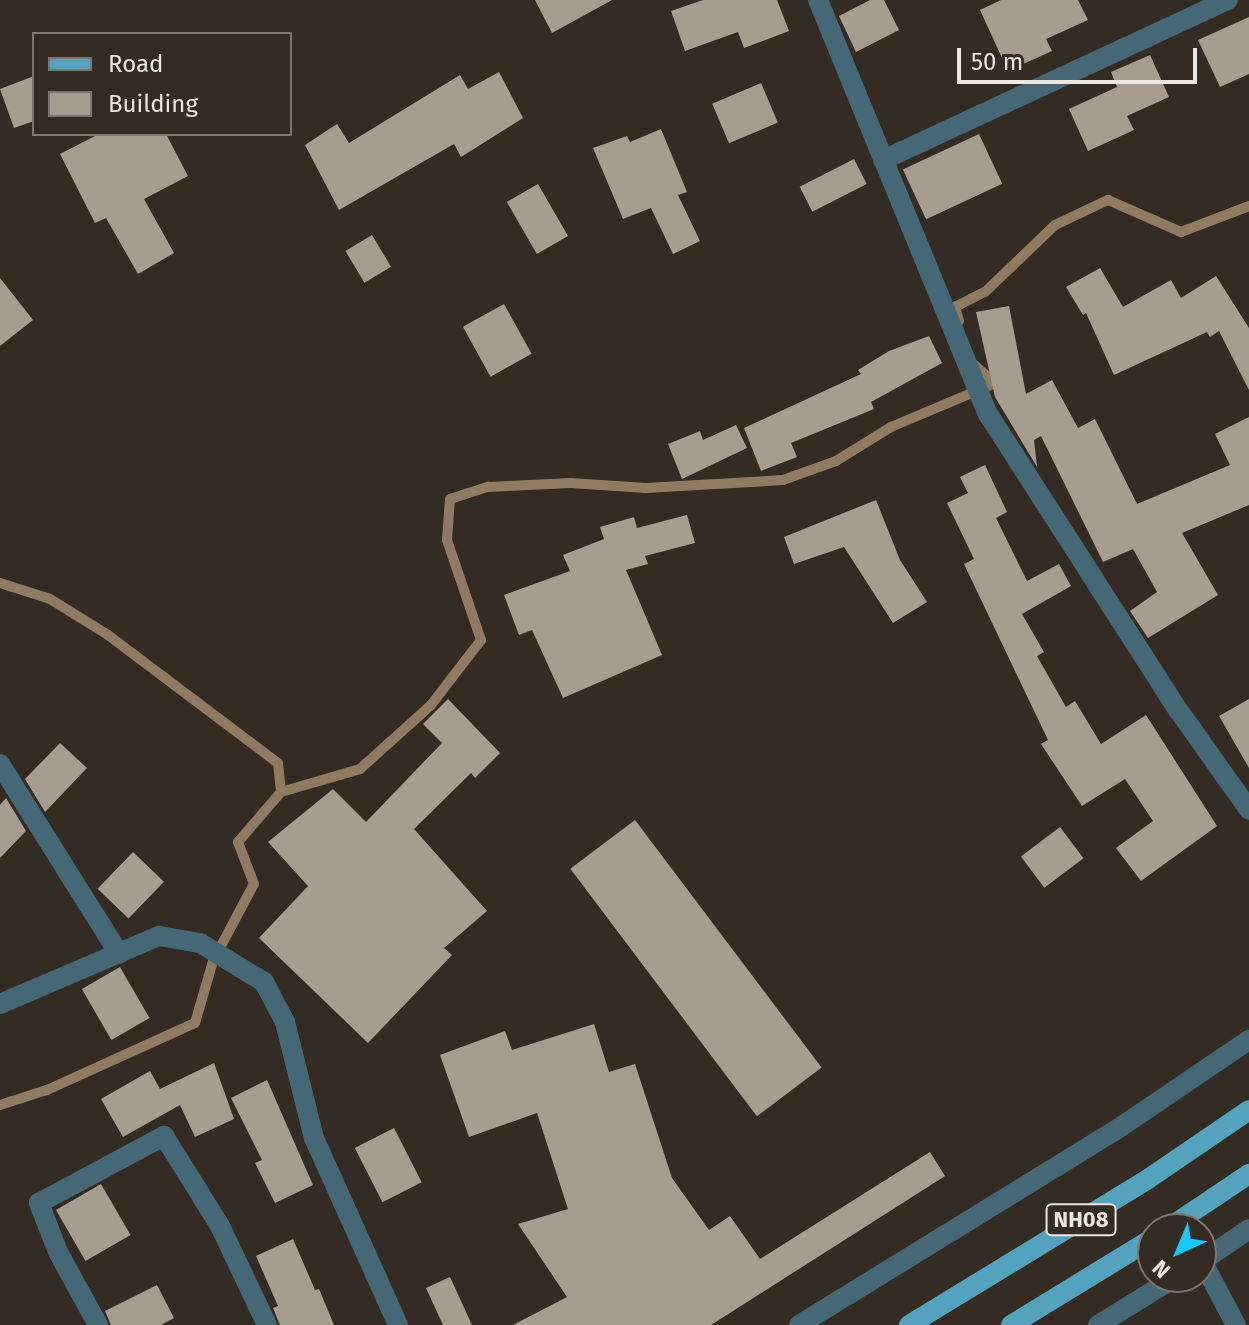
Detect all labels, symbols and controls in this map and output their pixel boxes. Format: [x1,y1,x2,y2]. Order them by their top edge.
legend [32,32,292,136]
scale bar [961,32,1201,82]
text: 50 m [971,48,1023,76]
text: Road [108,50,163,78]
text: Building [108,90,198,118]
road number: NH08 [1045,1202,1117,1238]
north arrow [1137,1213,1217,1293]
text: N [1147,1254,1176,1284]

